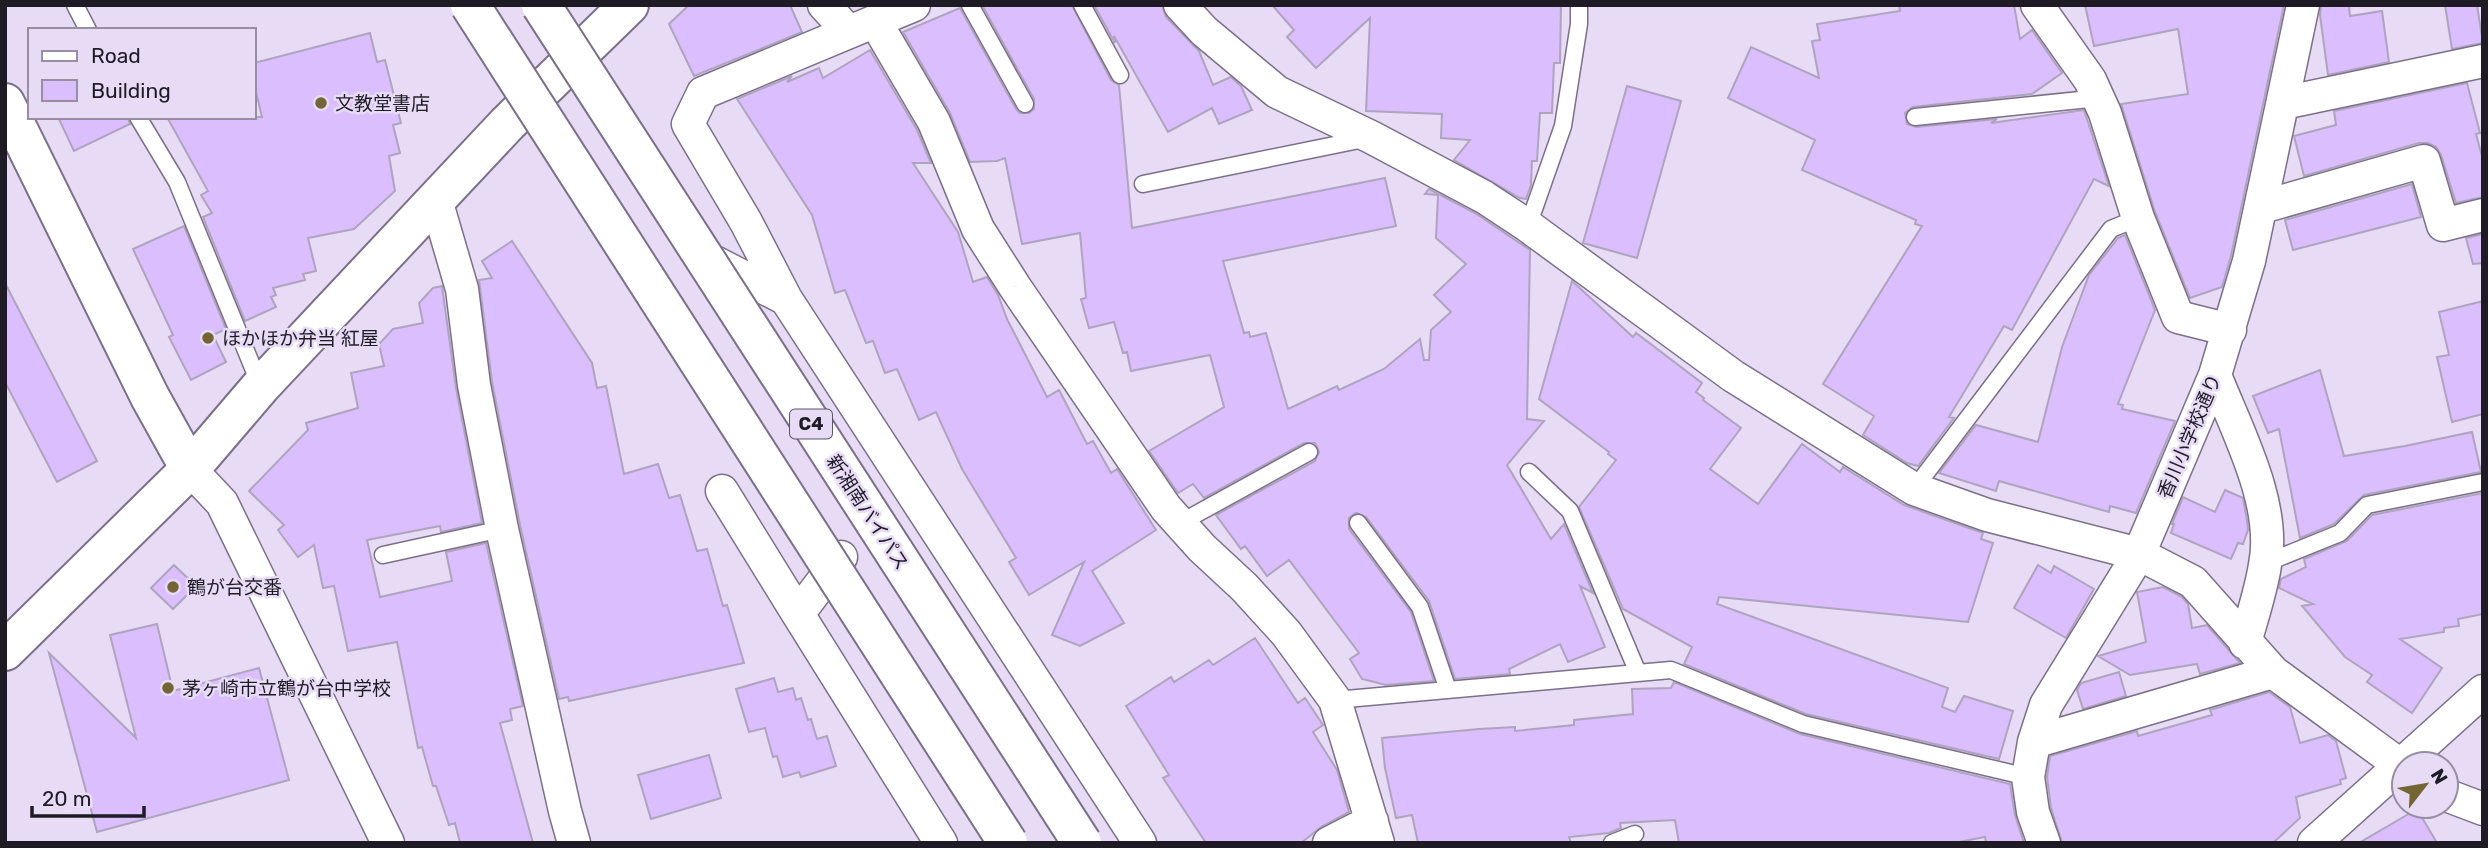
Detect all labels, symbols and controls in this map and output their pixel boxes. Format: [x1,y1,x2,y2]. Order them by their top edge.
legend [28,28,256,119]
text: Road [91,43,141,68]
text: Building [91,78,171,103]
place label: 文教堂書店 [335,92,430,115]
marker: 文教堂書店 [313,95,329,111]
place label: ほかほか弁当 紅屋 [222,327,379,350]
marker: ほかほか弁当 紅屋 [200,330,216,346]
street label: 香川小学校通り [2153,370,2226,502]
road number: C4 [790,410,832,438]
street label: 新湘南バイパス [822,450,913,574]
place label: 鶴が台交番 [187,576,282,599]
marker: 鶴が台交番 [165,579,181,595]
place label: 茅ヶ崎市立鶴が台中学校 [182,677,391,700]
marker: 茅ヶ崎市立鶴が台中学校 [160,680,176,696]
north arrow [2390,750,2460,820]
text: N [2426,765,2453,788]
scale bar [32,774,144,818]
text: 20 m [42,786,91,811]

